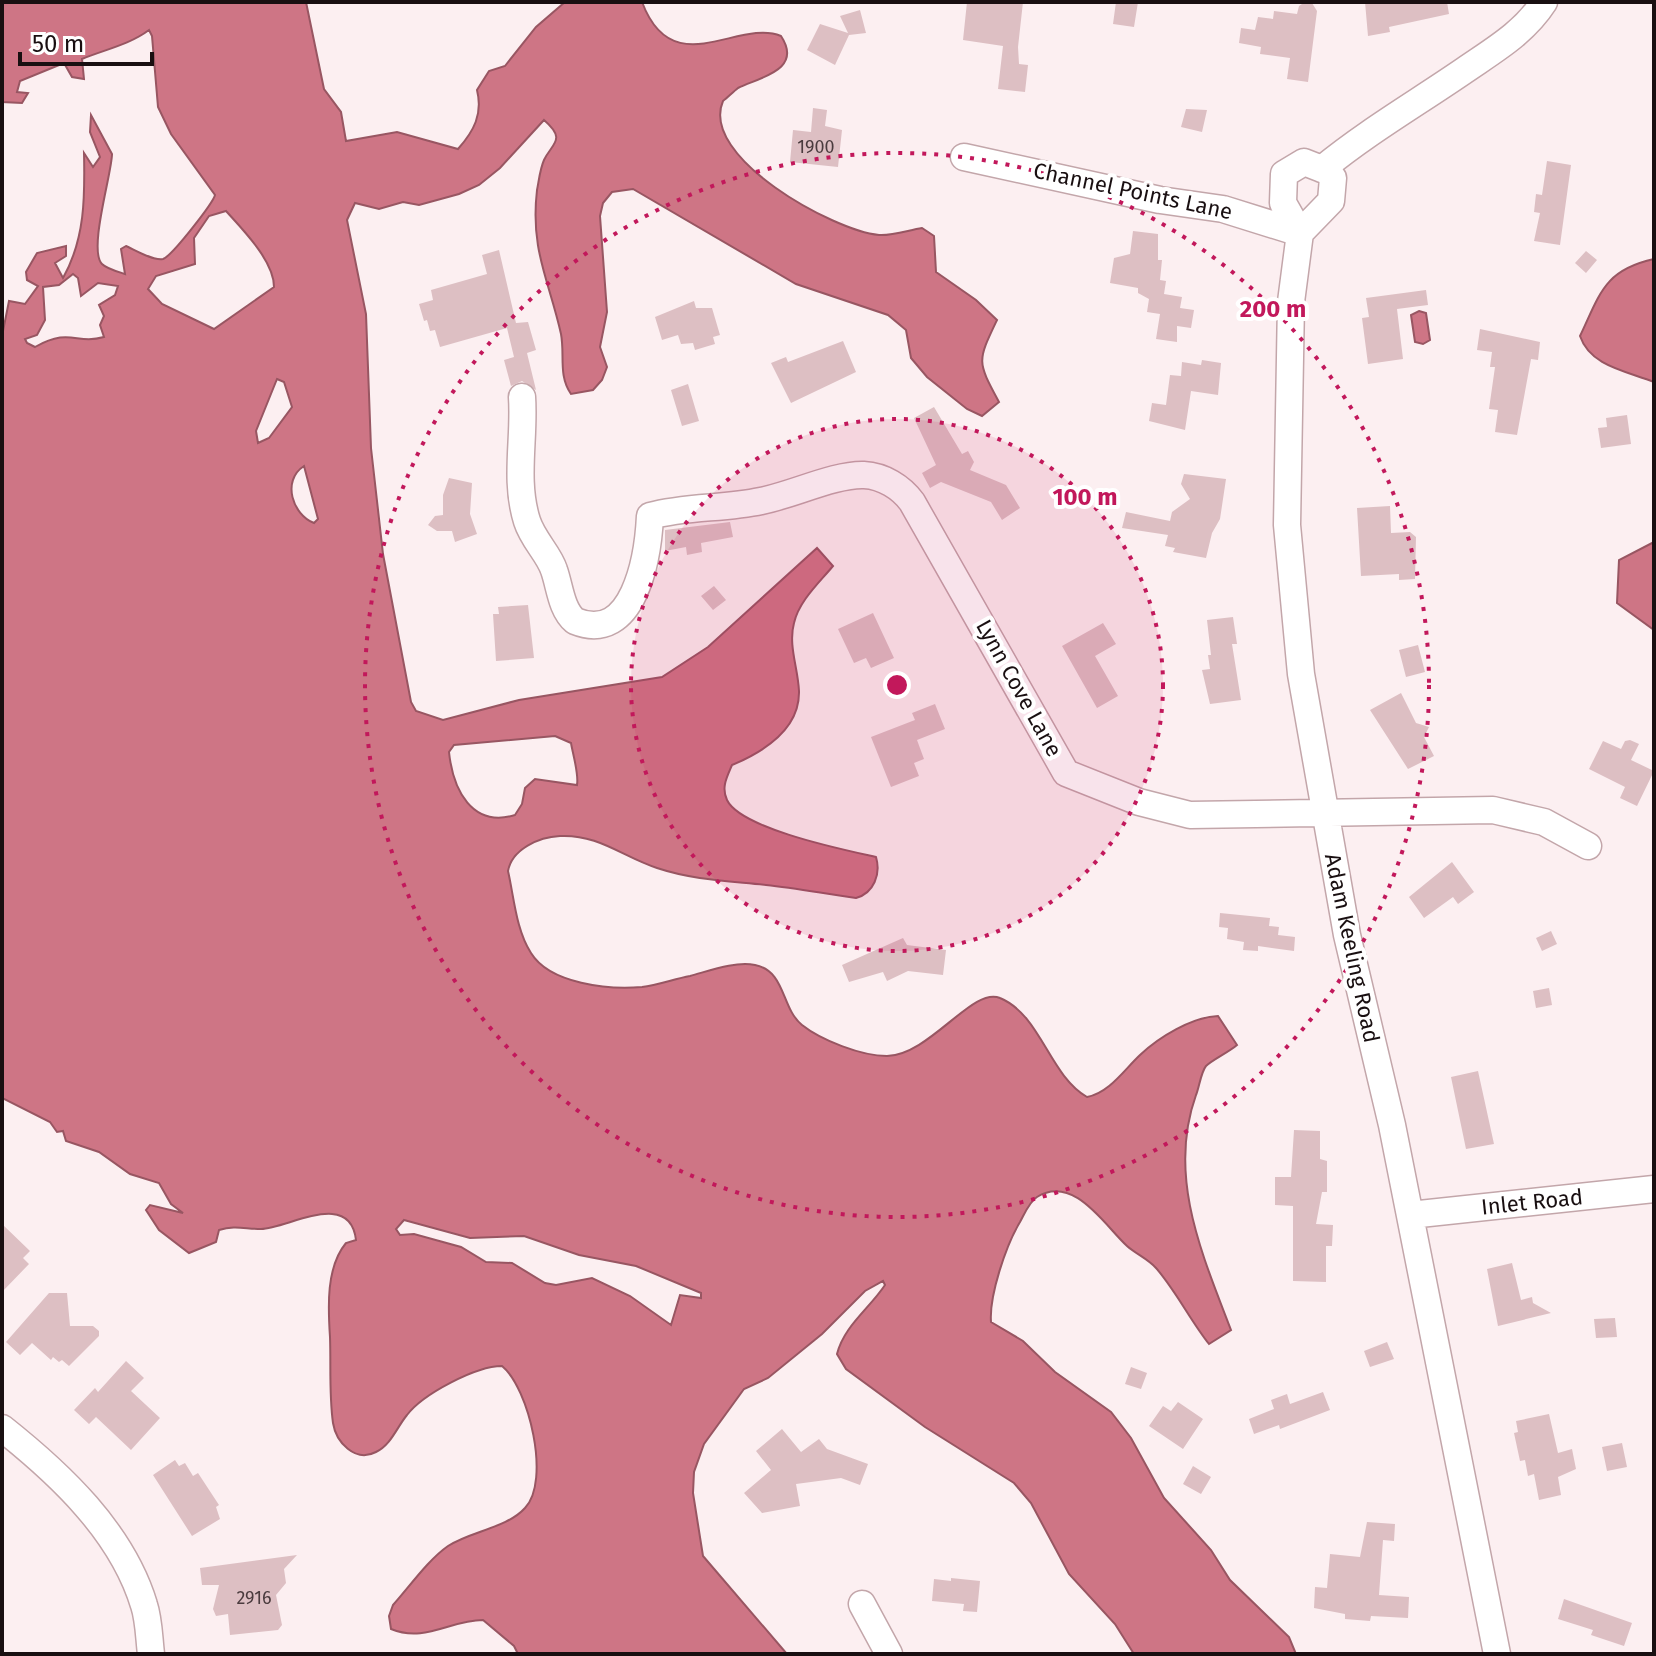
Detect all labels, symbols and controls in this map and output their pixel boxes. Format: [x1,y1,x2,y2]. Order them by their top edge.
scale bar [20,16,152,66]
text: 50 m [32,30,84,58]
house number: 1900 [797,136,835,158]
street label: Channel Points Lane [1031,157,1235,225]
text: 200 m [1240,295,1306,323]
text: 100 m [1052,483,1118,511]
street label: Lynn Cove Lane [970,615,1068,761]
centre of rings [883,671,911,699]
street label: Adam Keeling Road [1319,851,1385,1045]
street label: Inlet Road [1480,1183,1584,1221]
house number: 2916 [236,1587,272,1609]

